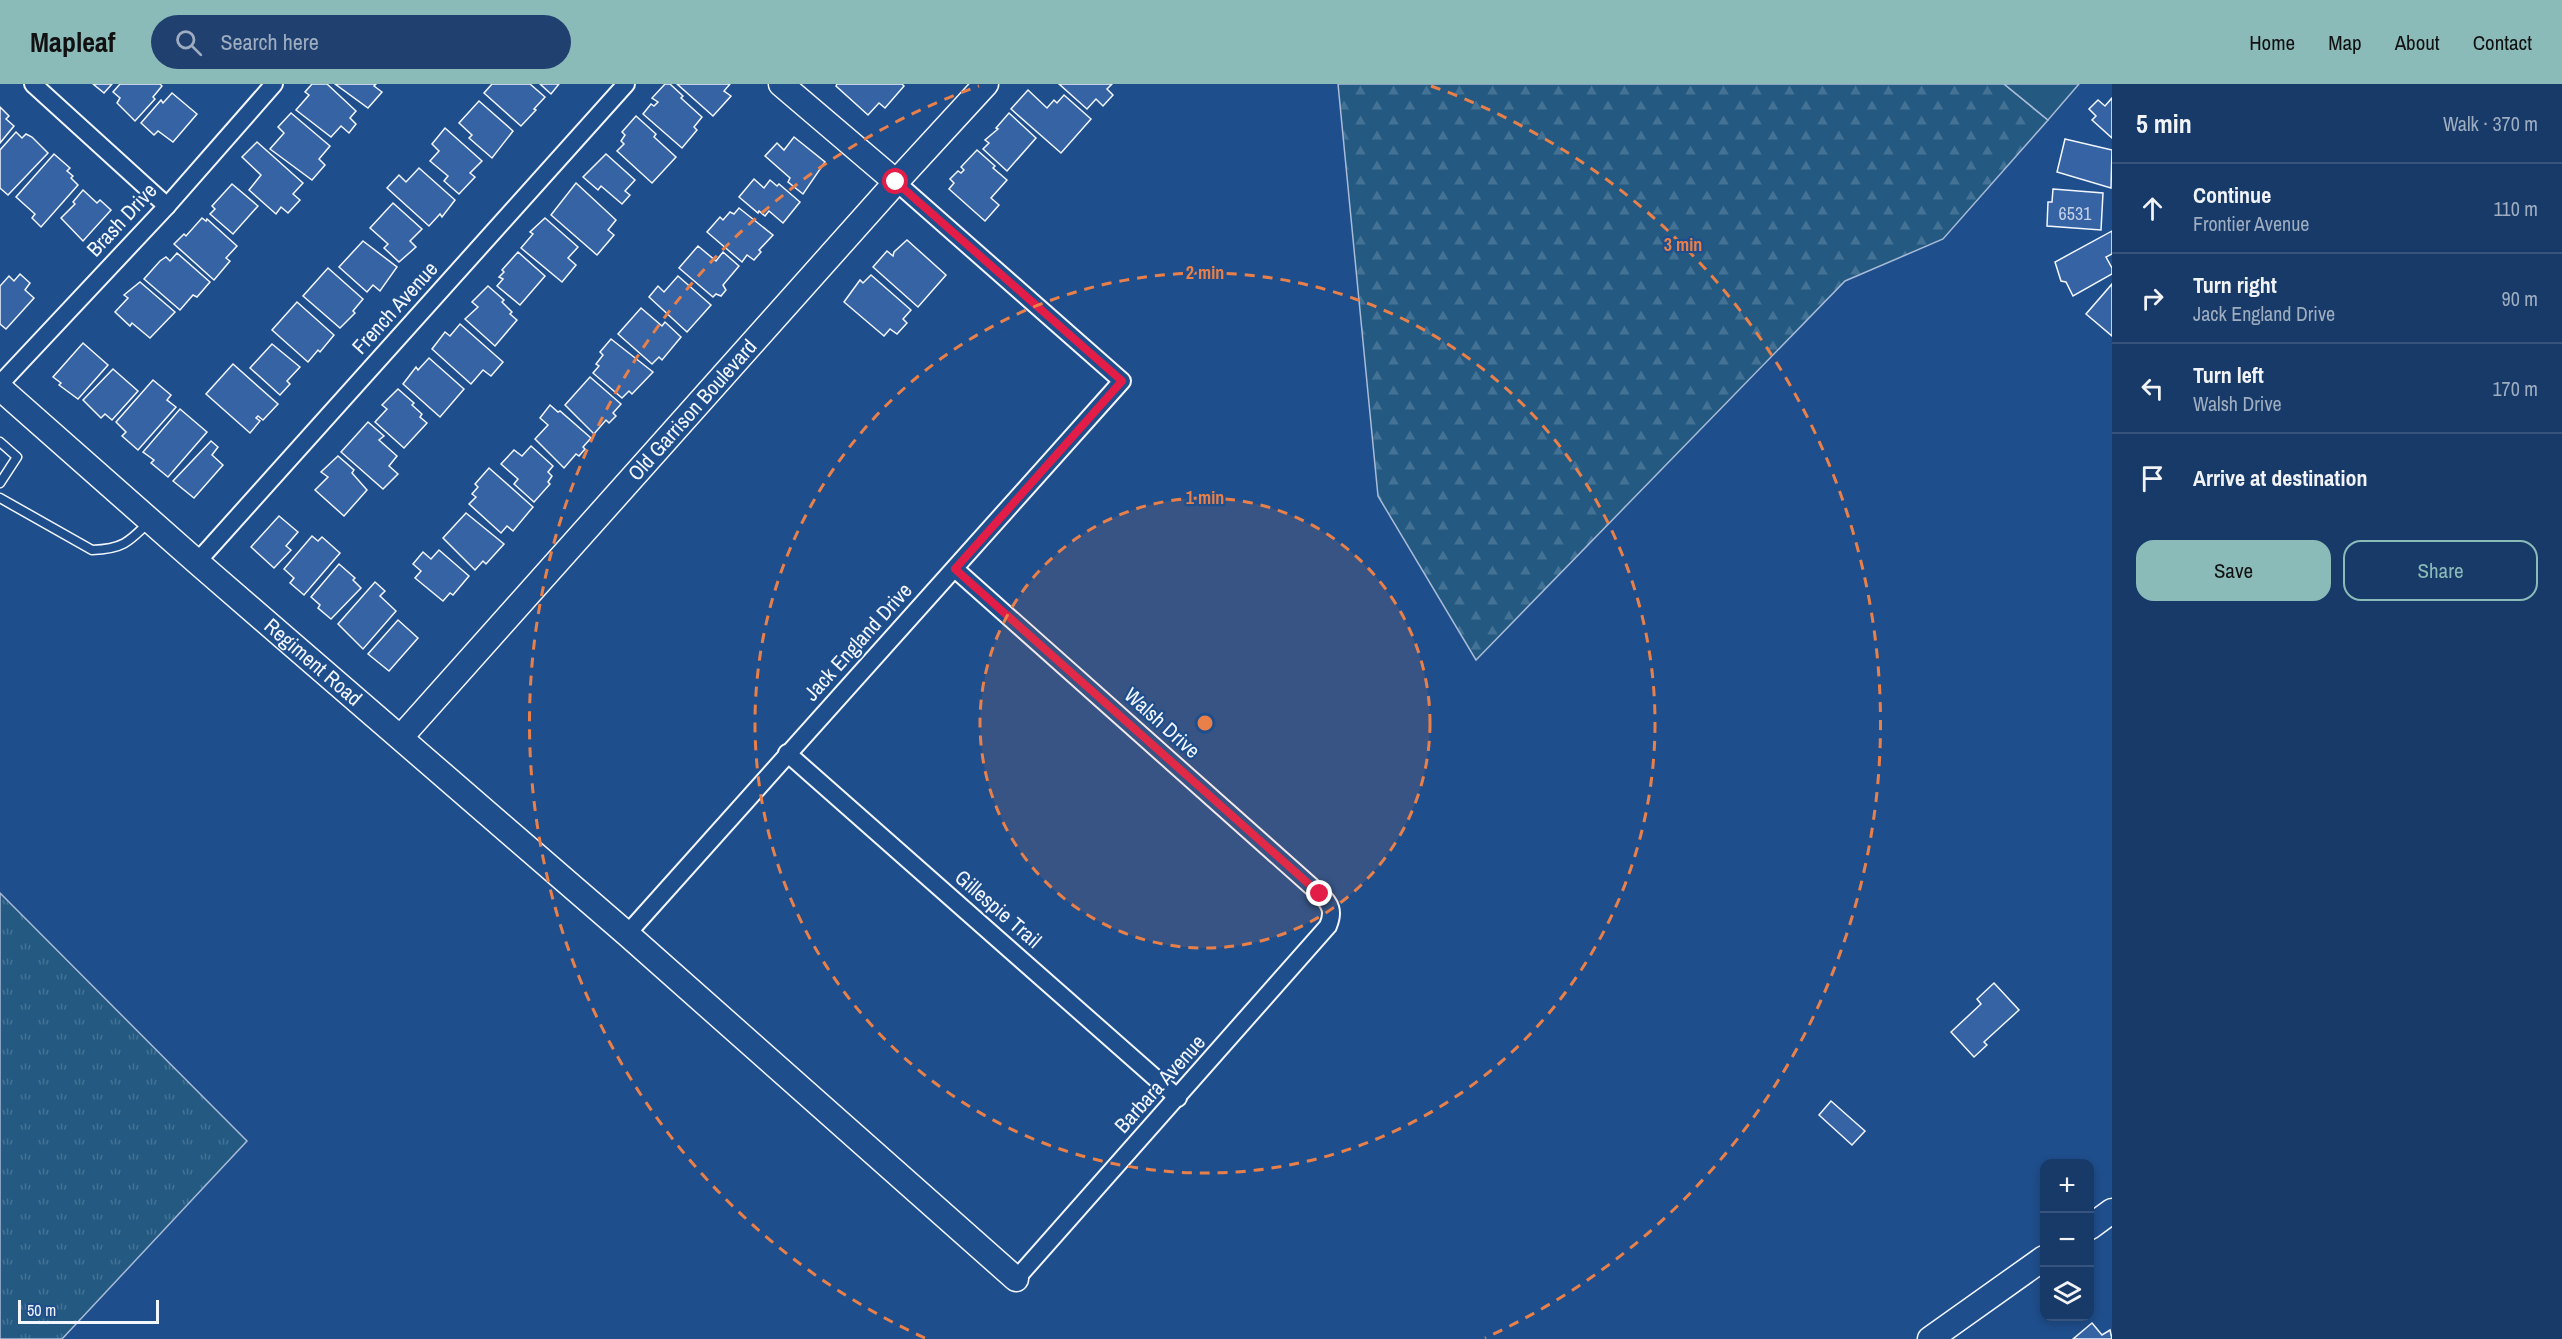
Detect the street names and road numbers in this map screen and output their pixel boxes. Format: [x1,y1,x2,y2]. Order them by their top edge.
street label: Brash Drive [80,177,163,263]
street label: French Avenue [345,255,444,360]
street label: Old Garrison Boulevard [621,333,763,487]
street label: Jack England Drive [797,576,918,707]
street label: Regiment Road [258,611,368,712]
street label: Walsh Drive [1118,681,1207,765]
street label: Gillespie Trail [949,863,1048,954]
street label: Barbara Avenue [1108,1028,1212,1139]

